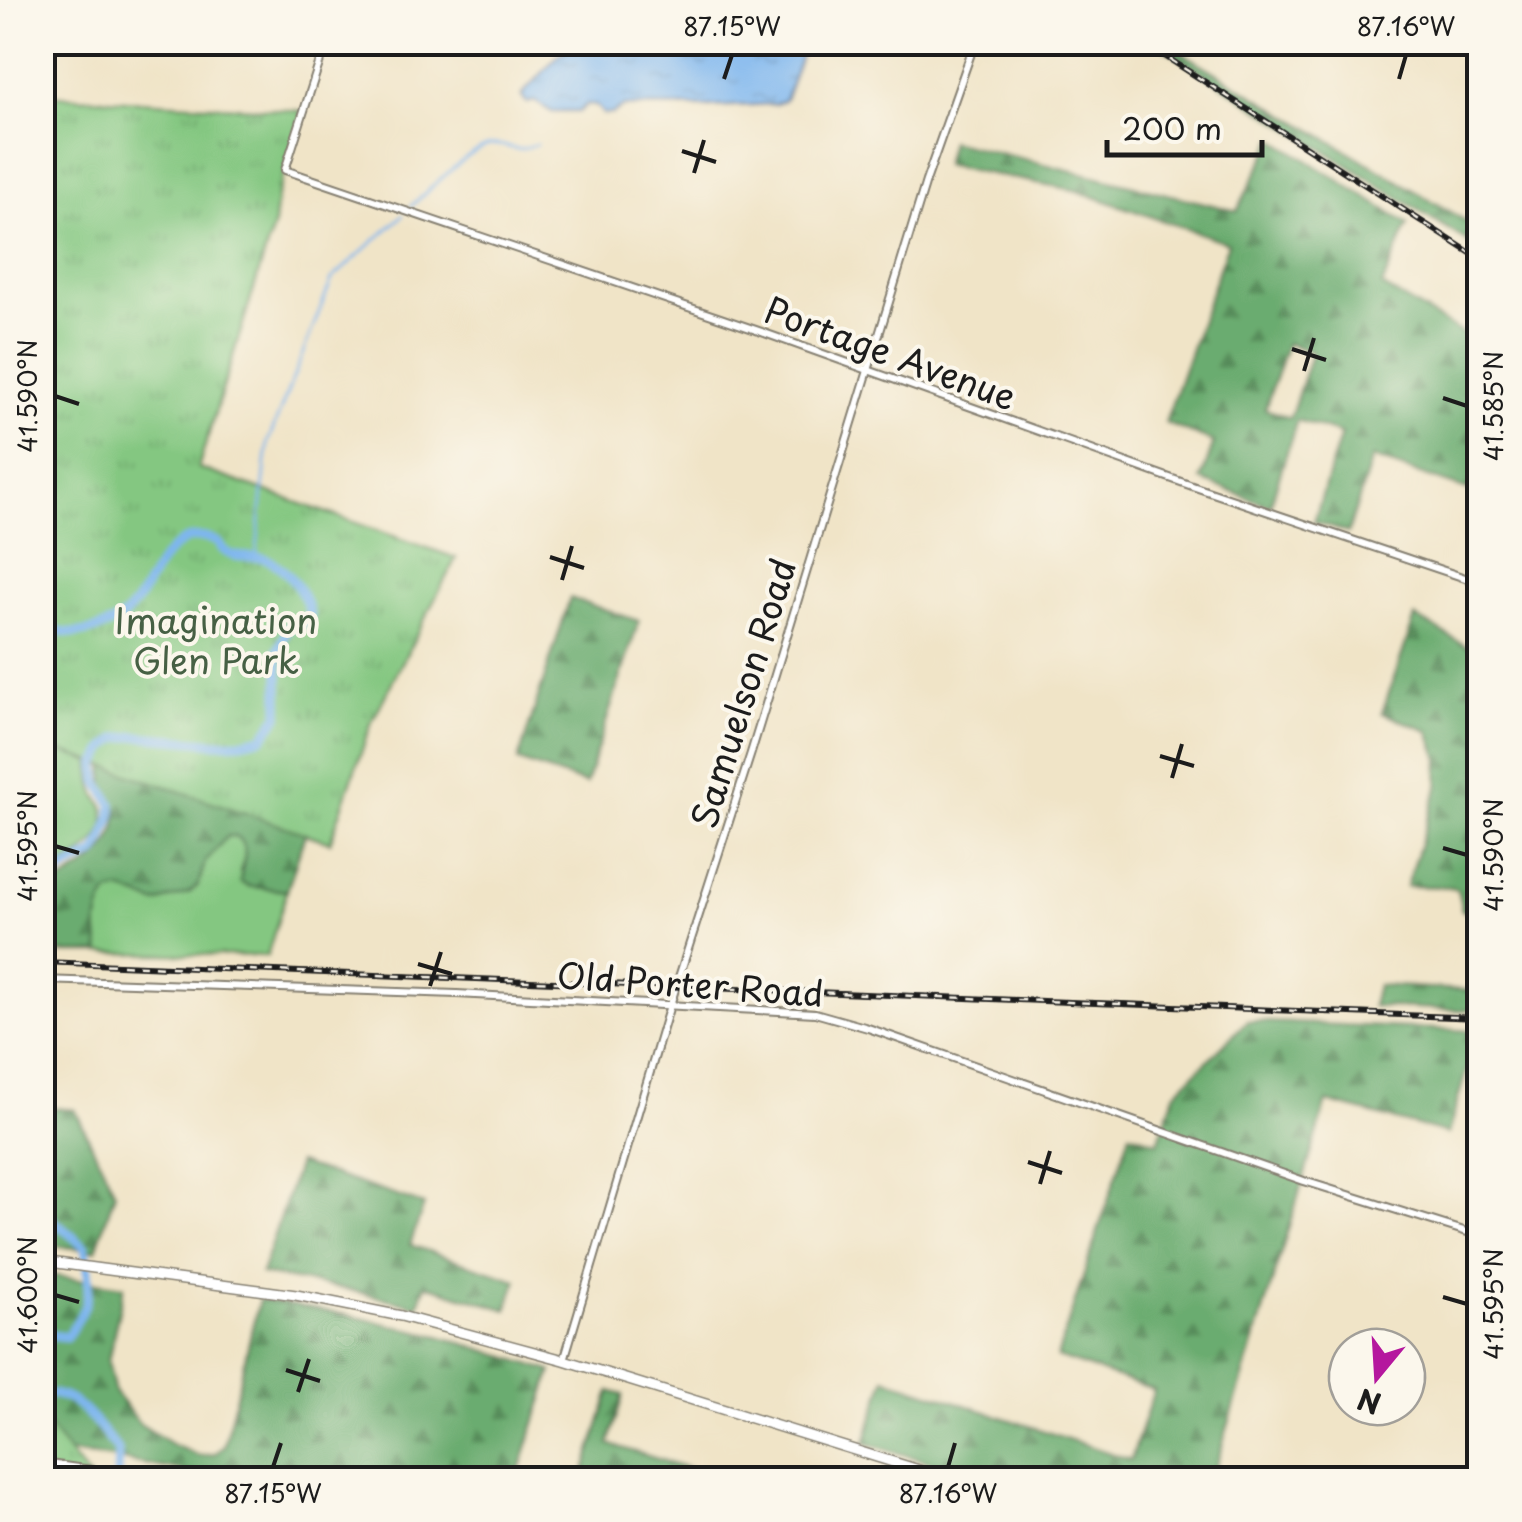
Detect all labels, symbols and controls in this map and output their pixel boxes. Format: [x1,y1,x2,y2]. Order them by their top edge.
text: 87.15°W [683,7,781,45]
text: 87.16°W [1357,7,1456,45]
scale bar [1107,95,1262,157]
text: 200 m [1122,105,1222,150]
street label: Portage Avenue [758,282,1024,422]
text: 41.590°N [8,339,46,453]
text: 41.585°N [1474,351,1512,461]
street label: Samuelson Road [676,552,808,834]
park label: Imagination Glen Park [115,593,317,686]
text: 41.595°N [8,790,46,902]
text: 41.590°N [1474,798,1512,912]
street label: Old Porter Road [555,947,825,1019]
text: 41.600°N [8,1236,46,1354]
text: 41.595°N [1474,1248,1512,1360]
north arrow [1327,1327,1427,1427]
text: N [1352,1378,1386,1426]
text: 87.15°W [224,1474,322,1512]
text: 87.16°W [899,1474,998,1512]

